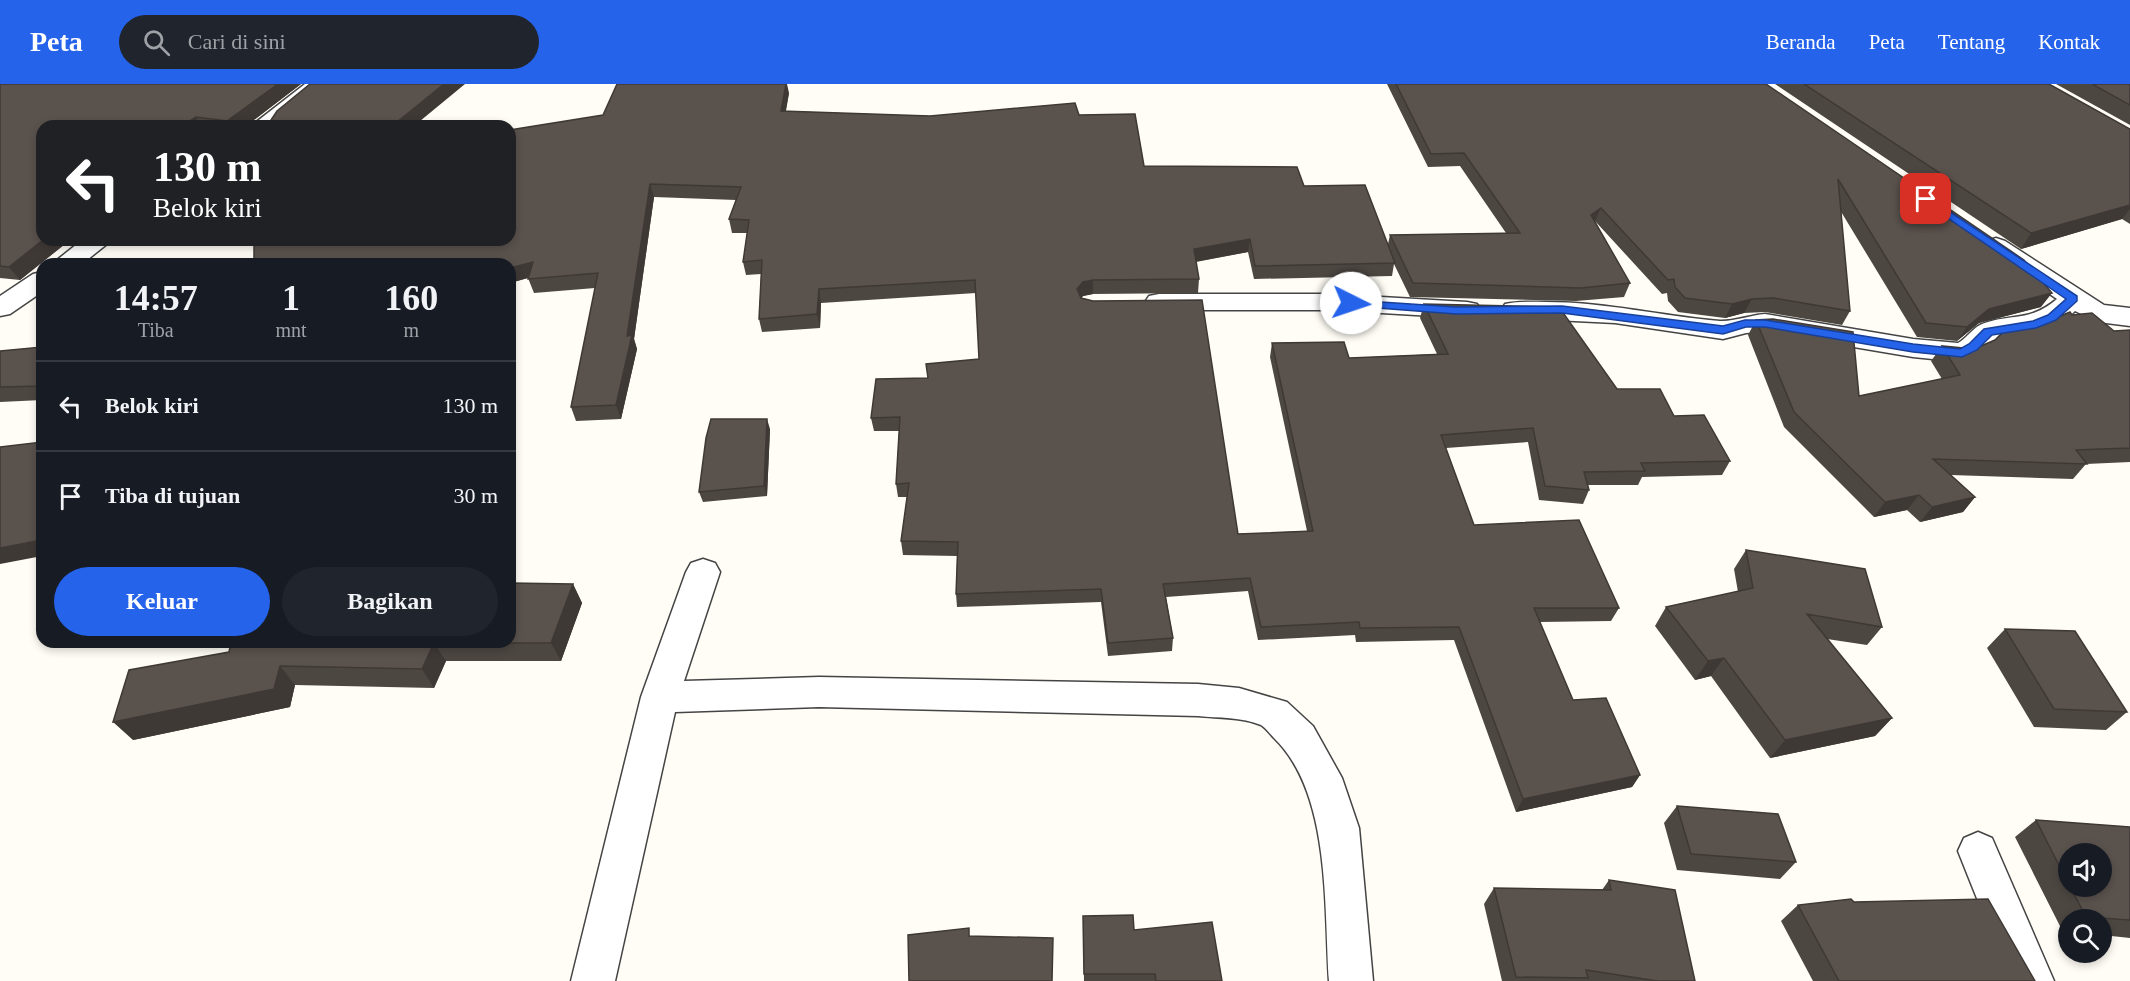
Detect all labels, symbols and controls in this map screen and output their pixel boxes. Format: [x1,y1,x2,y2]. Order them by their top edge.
search box [119,15,539,69]
text: Peta [30,26,83,57]
icon: search [140,26,173,59]
text: Cari di sini [188,29,286,54]
text: Beranda [1766,30,1836,54]
text: Peta [1869,30,1905,54]
text: Tentang [1938,30,2005,54]
text: Kontak [2038,30,2100,54]
icon: left [54,144,132,222]
text: 130 m [153,144,262,190]
pin [1900,173,1951,224]
icon: arrive [1909,182,1942,215]
text: Belok kiri [153,193,262,223]
position arrow [1319,271,1383,335]
text: 14:57 [114,278,198,318]
text: 1 [282,278,300,318]
text: 160 [384,278,438,318]
text: Tiba [138,319,174,341]
text: mnt [275,319,307,341]
text: m [404,319,419,341]
icon: left [54,390,87,423]
text: Belok kiri [105,393,199,418]
text: 130 m [442,393,498,418]
icon: arrive [54,480,87,513]
text: Tiba di tujuan [105,483,240,508]
text: 30 m [453,483,498,508]
button: Keluar [54,567,270,636]
button: Bagikan [282,567,498,636]
map controls [2058,843,2112,963]
button: sound [2058,843,2112,897]
button: search [2058,909,2112,963]

